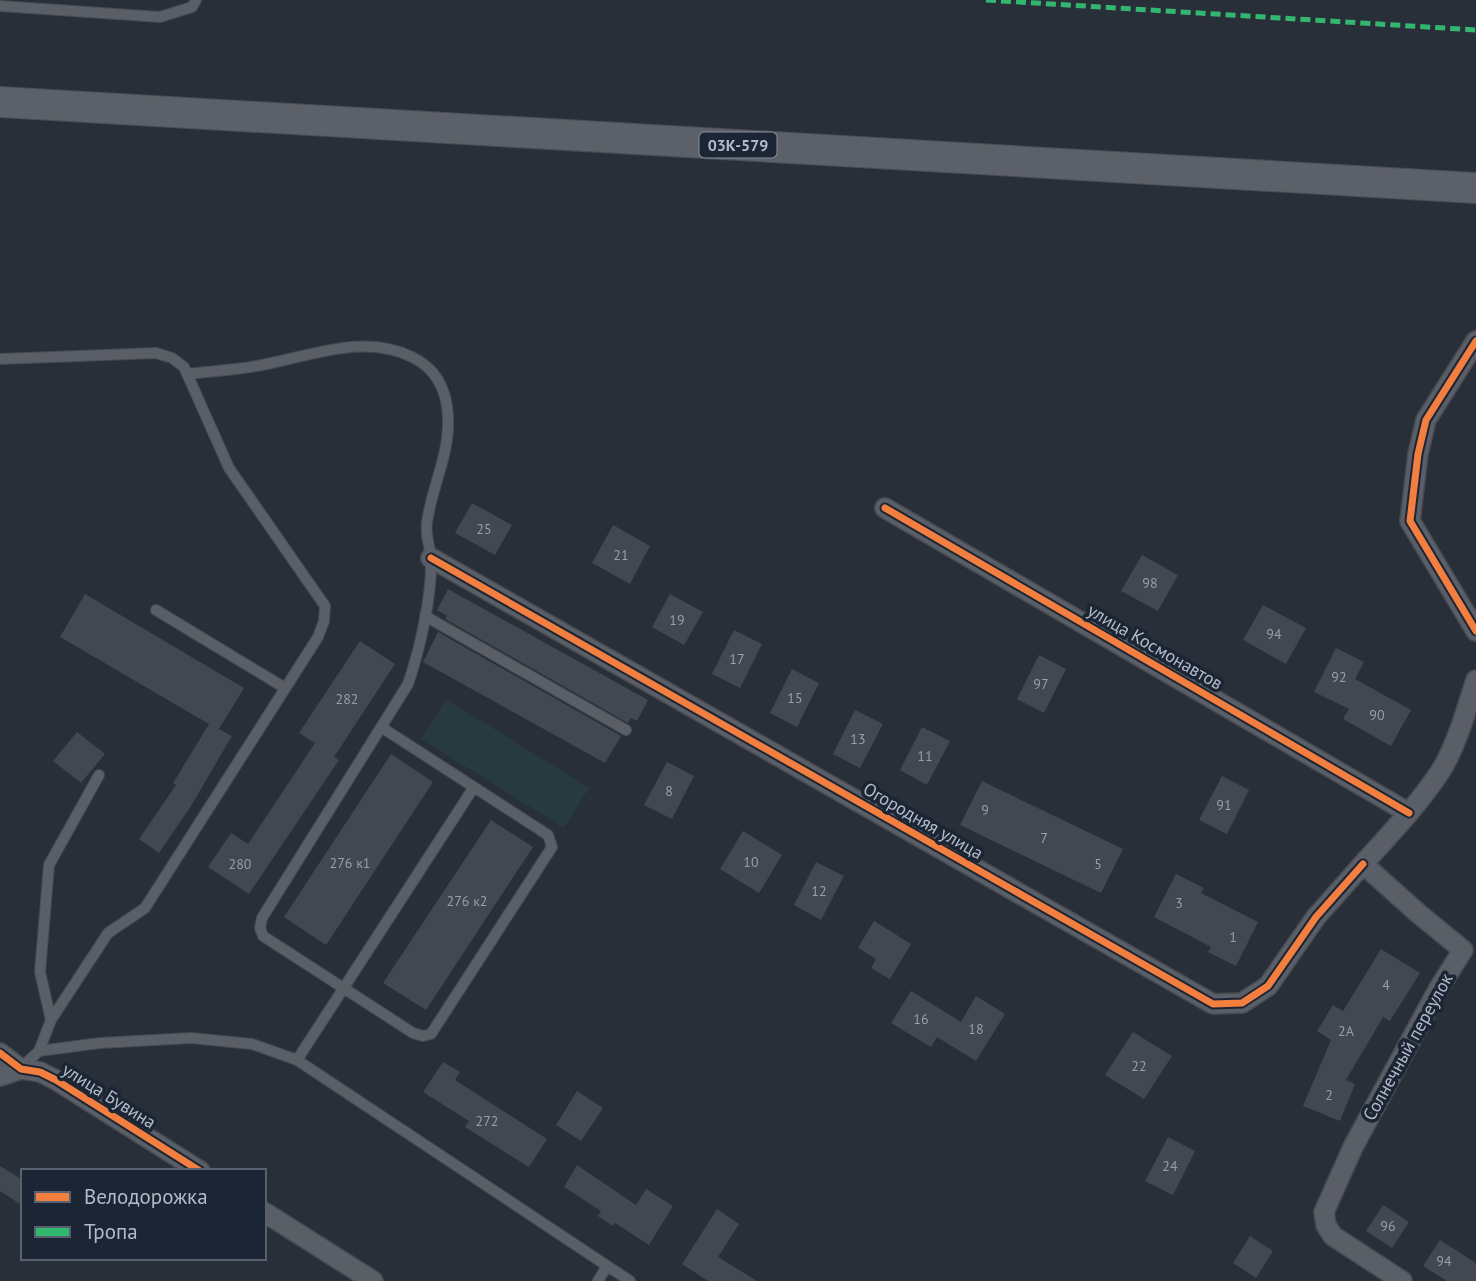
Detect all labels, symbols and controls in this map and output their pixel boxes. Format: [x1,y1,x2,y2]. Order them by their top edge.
road number: 03К-579 [700,132,776,158]
house number: 25 [476,520,492,538]
house number: 21 [613,546,629,564]
house number: 98 [1142,574,1158,592]
street label: улица Космонавтов [1083,598,1227,695]
house number: 19 [669,611,685,629]
house number: 94 [1266,625,1282,643]
house number: 17 [729,650,745,668]
house number: 92 [1331,668,1347,686]
house number: 97 [1033,675,1049,693]
house number: 15 [787,689,803,707]
house number: 282 [336,690,358,708]
house number: 90 [1369,706,1385,724]
house number: 13 [850,730,866,748]
house number: 11 [917,747,933,765]
street label: Огородняя улица [859,777,987,864]
house number: 8 [665,782,673,800]
house number: 91 [1216,796,1232,814]
house number: 9 [981,801,989,819]
house number: 7 [1040,829,1048,847]
house number: 10 [743,853,759,871]
house number: 276 к1 [330,854,370,872]
house number: 280 [229,855,252,873]
house number: 5 [1094,855,1102,873]
house number: 12 [811,882,827,900]
house number: 276 к2 [447,892,487,910]
house number: 3 [1175,894,1183,912]
house number: 1 [1229,928,1237,946]
street label: Солнечный переулок [1358,969,1458,1124]
house number: 4 [1382,976,1390,994]
house number: 16 [913,1010,929,1028]
house number: 18 [968,1020,984,1038]
house number: 2А [1338,1022,1355,1040]
house number: 22 [1131,1057,1147,1075]
street label: улица Бувина [58,1058,160,1134]
house number: 2 [1325,1086,1333,1104]
house number: 272 [476,1112,498,1130]
house number: 24 [1162,1157,1178,1175]
legend [21,1169,266,1260]
text: Велодорожка [84,1183,208,1210]
house number: 96 [1380,1217,1396,1235]
text: Тропа [84,1218,138,1245]
house number: 94 [1436,1252,1452,1270]

